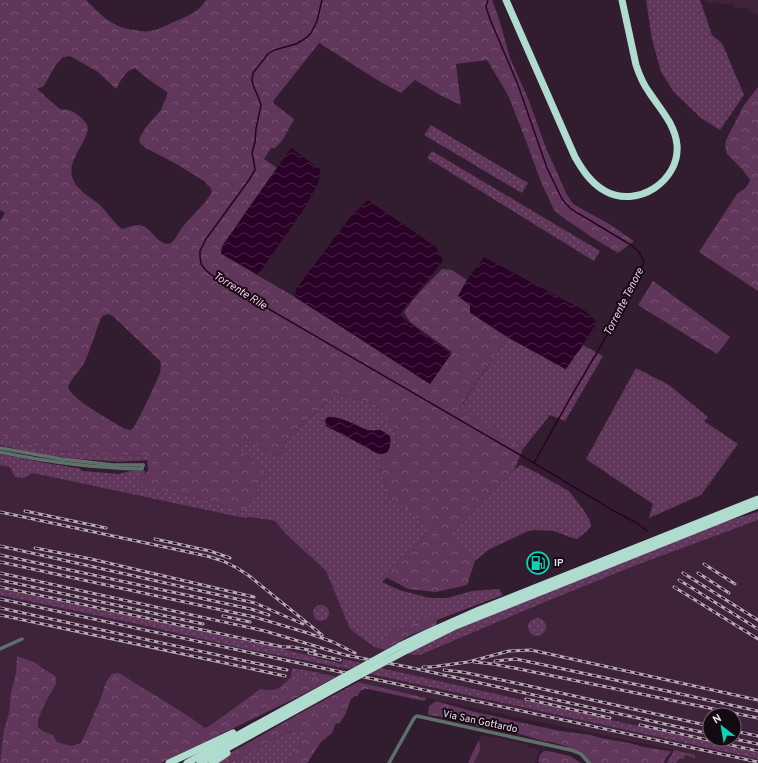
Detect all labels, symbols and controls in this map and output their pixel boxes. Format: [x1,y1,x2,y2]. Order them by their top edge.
water label: Torrente Tenore [601,265,647,338]
water label: Torrente Rile [211,269,270,313]
fuel station icon: IP [525,550,551,576]
place label: IP [554,557,564,570]
north arrow [702,707,742,747]
street label: Via San Gottardo [442,708,519,736]
text: N [710,711,724,727]

